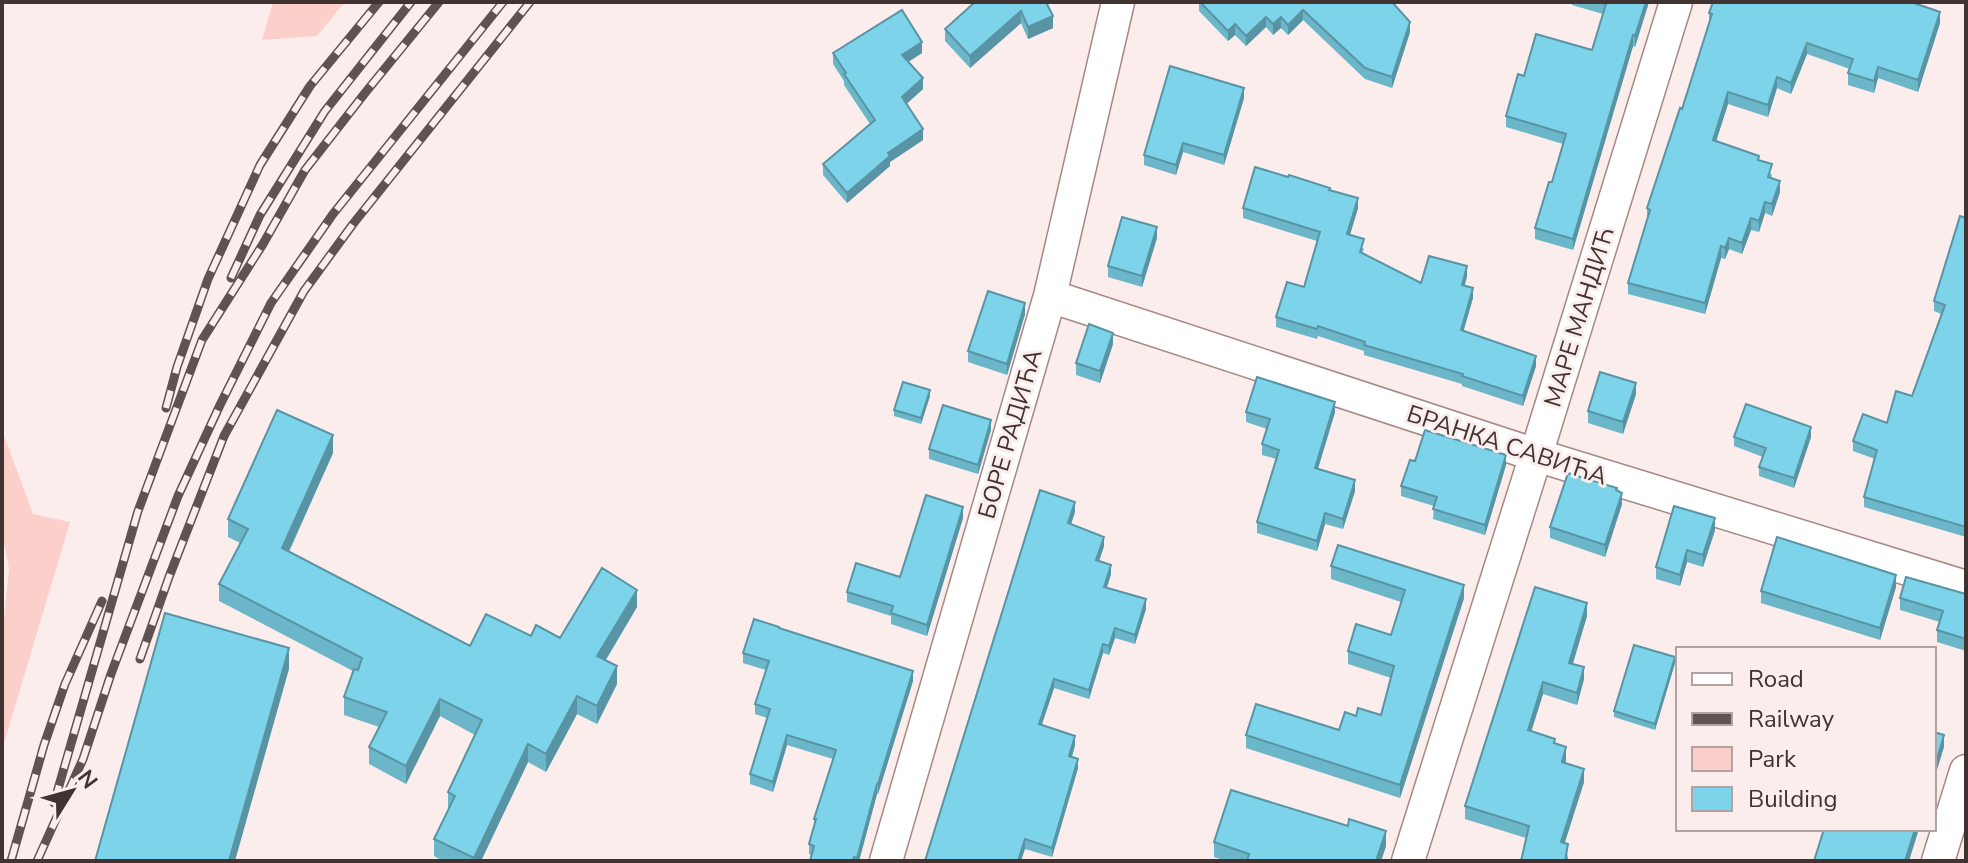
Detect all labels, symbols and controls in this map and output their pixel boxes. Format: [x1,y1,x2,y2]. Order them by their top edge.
street label: МАРЕ МАНДИЋ [1536,223,1622,411]
street label: БОРЕ РАДИЋА [971,345,1050,522]
street label: БРАНКА САВИЋА [1403,398,1612,493]
legend [1676,647,1936,831]
text: Road [1748,663,1804,695]
text: Railway [1748,703,1835,735]
text: Park [1748,743,1797,775]
north arrow [32,751,112,831]
text: N [70,764,104,795]
text: Building [1748,783,1838,815]

